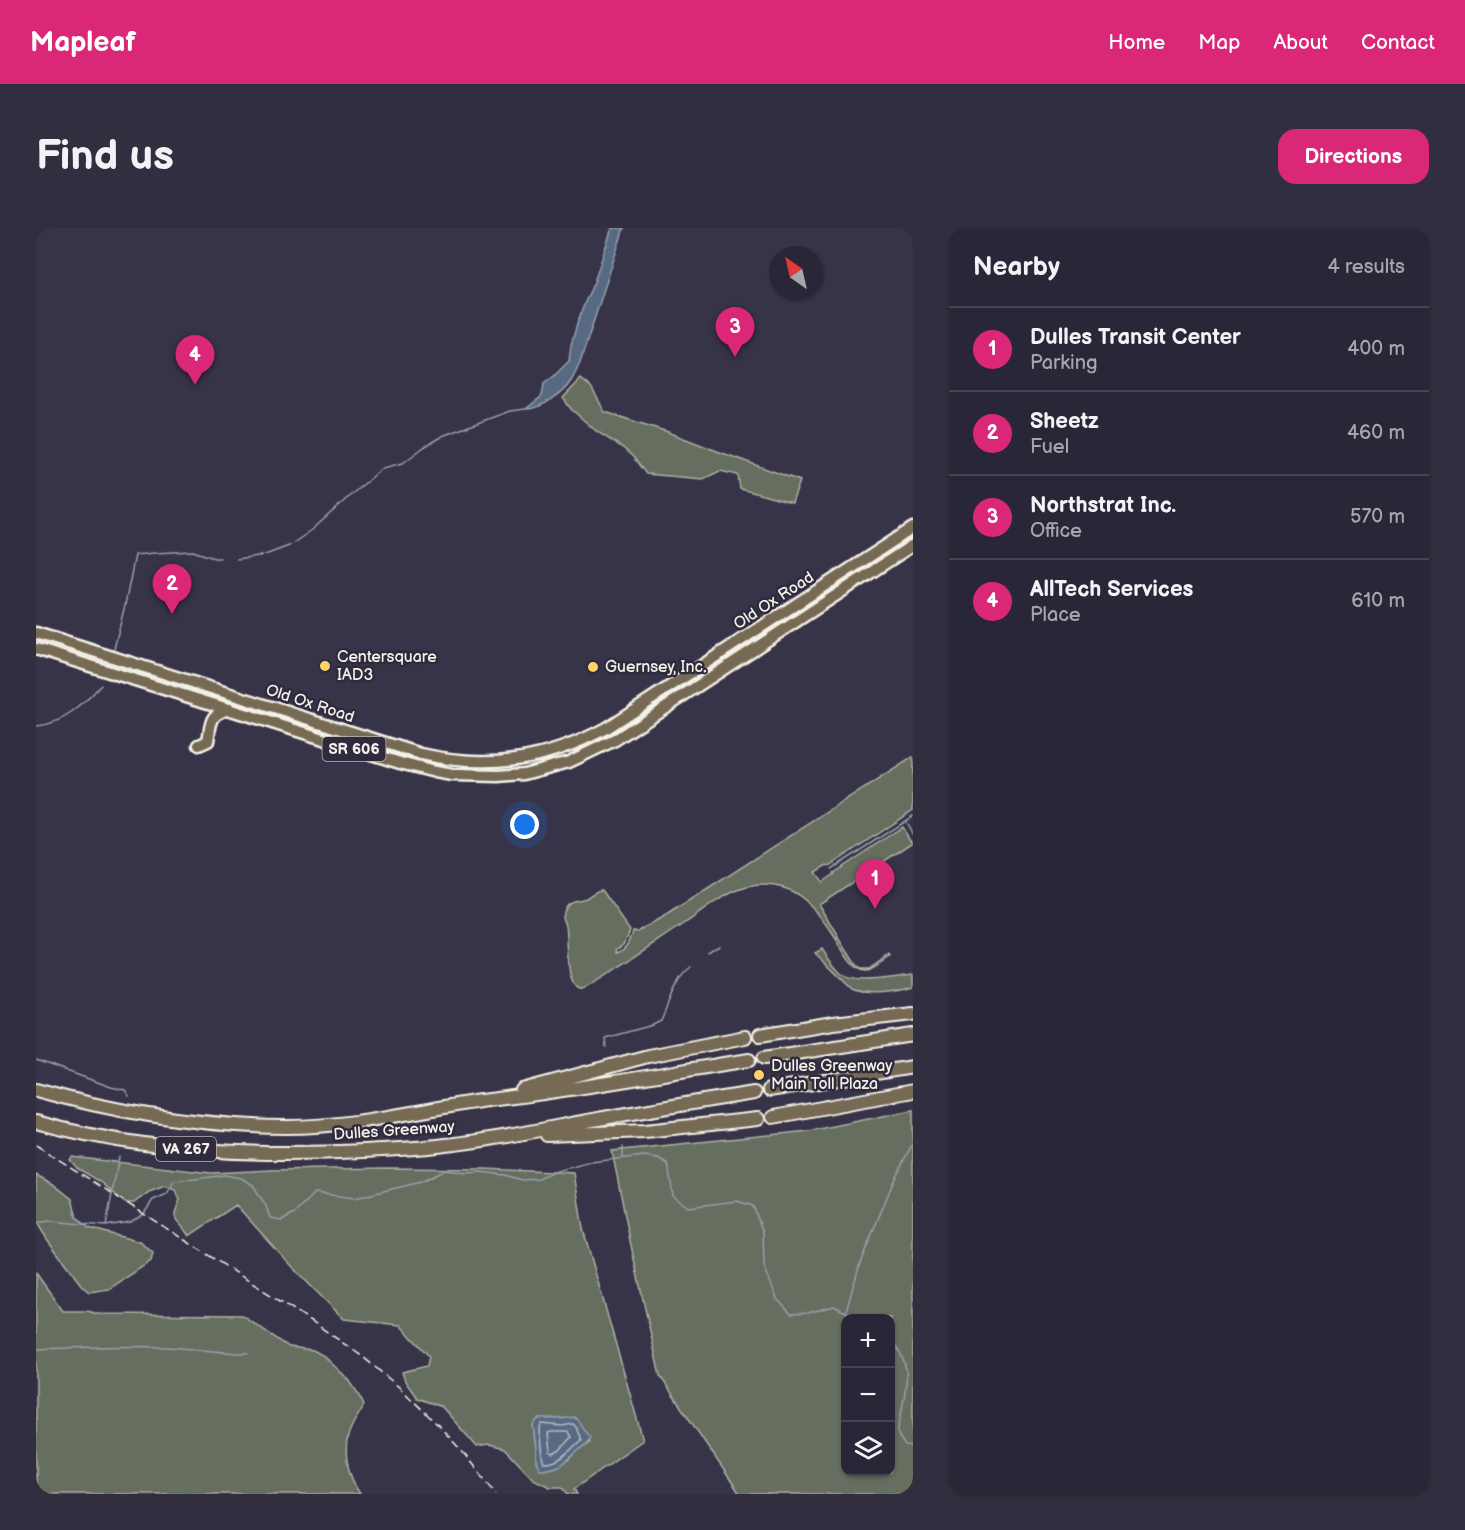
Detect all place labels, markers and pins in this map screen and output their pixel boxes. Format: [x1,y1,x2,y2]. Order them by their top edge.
pin: 3 [716,308,754,357]
pin: 4 [176,336,214,385]
pin: 2 [152,564,192,614]
place label: Centersquare IAD3 [337,648,437,685]
place label: Guernsey, Inc. [605,658,706,677]
marker: Centersquare IAD3 [318,659,332,673]
marker: Guernsey, Inc. [586,660,600,674]
pin: 1 [856,860,894,909]
place label: Dulles Greenway Main Toll Plaza [771,1057,893,1094]
marker: Dulles Greenway Main Toll Plaza [752,1068,766,1082]

